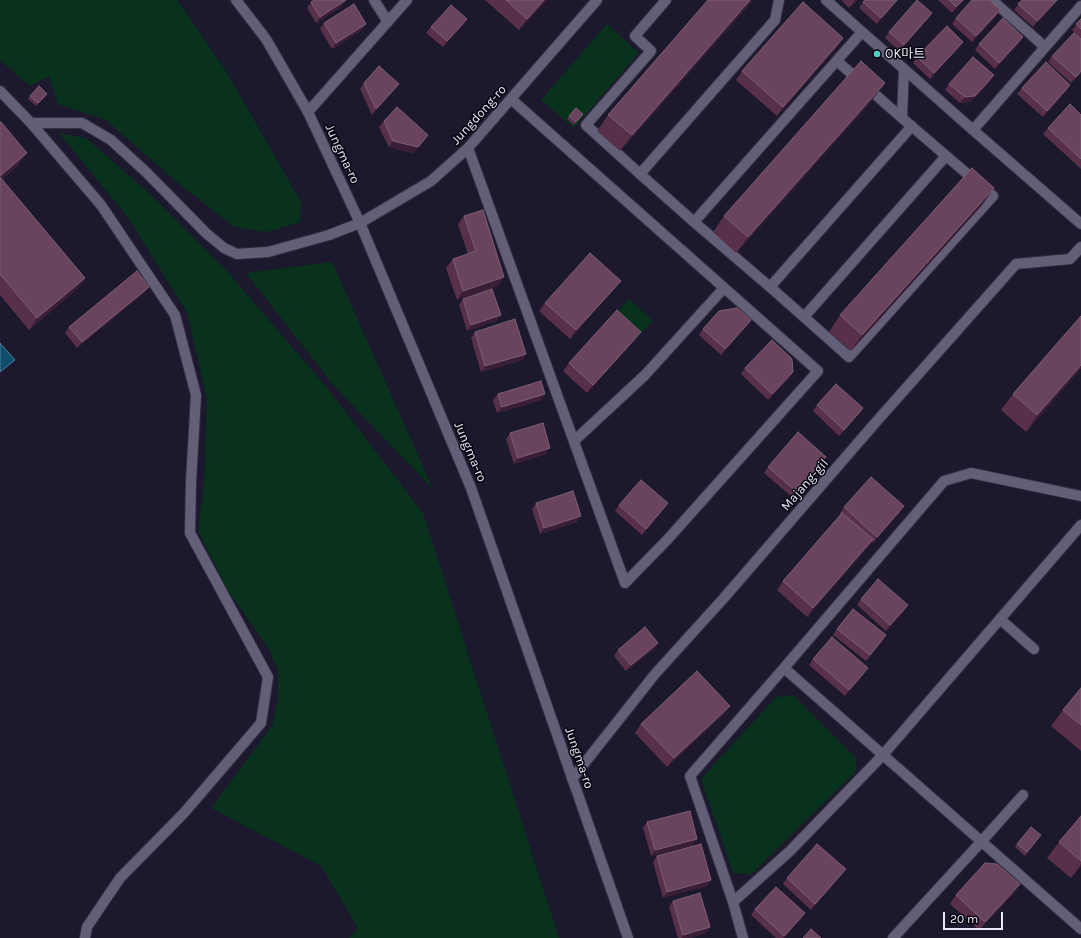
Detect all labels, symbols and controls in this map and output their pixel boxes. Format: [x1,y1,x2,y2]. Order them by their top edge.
place label: OK마트 [885,46,925,62]
marker: OK마트 [872,49,882,59]
street label: Jungdong-ro [448,82,510,148]
street label: Jungma-ro [321,122,363,186]
street label: Jungma-ro [450,420,490,484]
street label: Majang-gil [778,456,832,514]
street label: Jungma-ro [561,725,597,791]
scale bar [945,904,1005,930]
text: 20 m [950,912,978,926]

